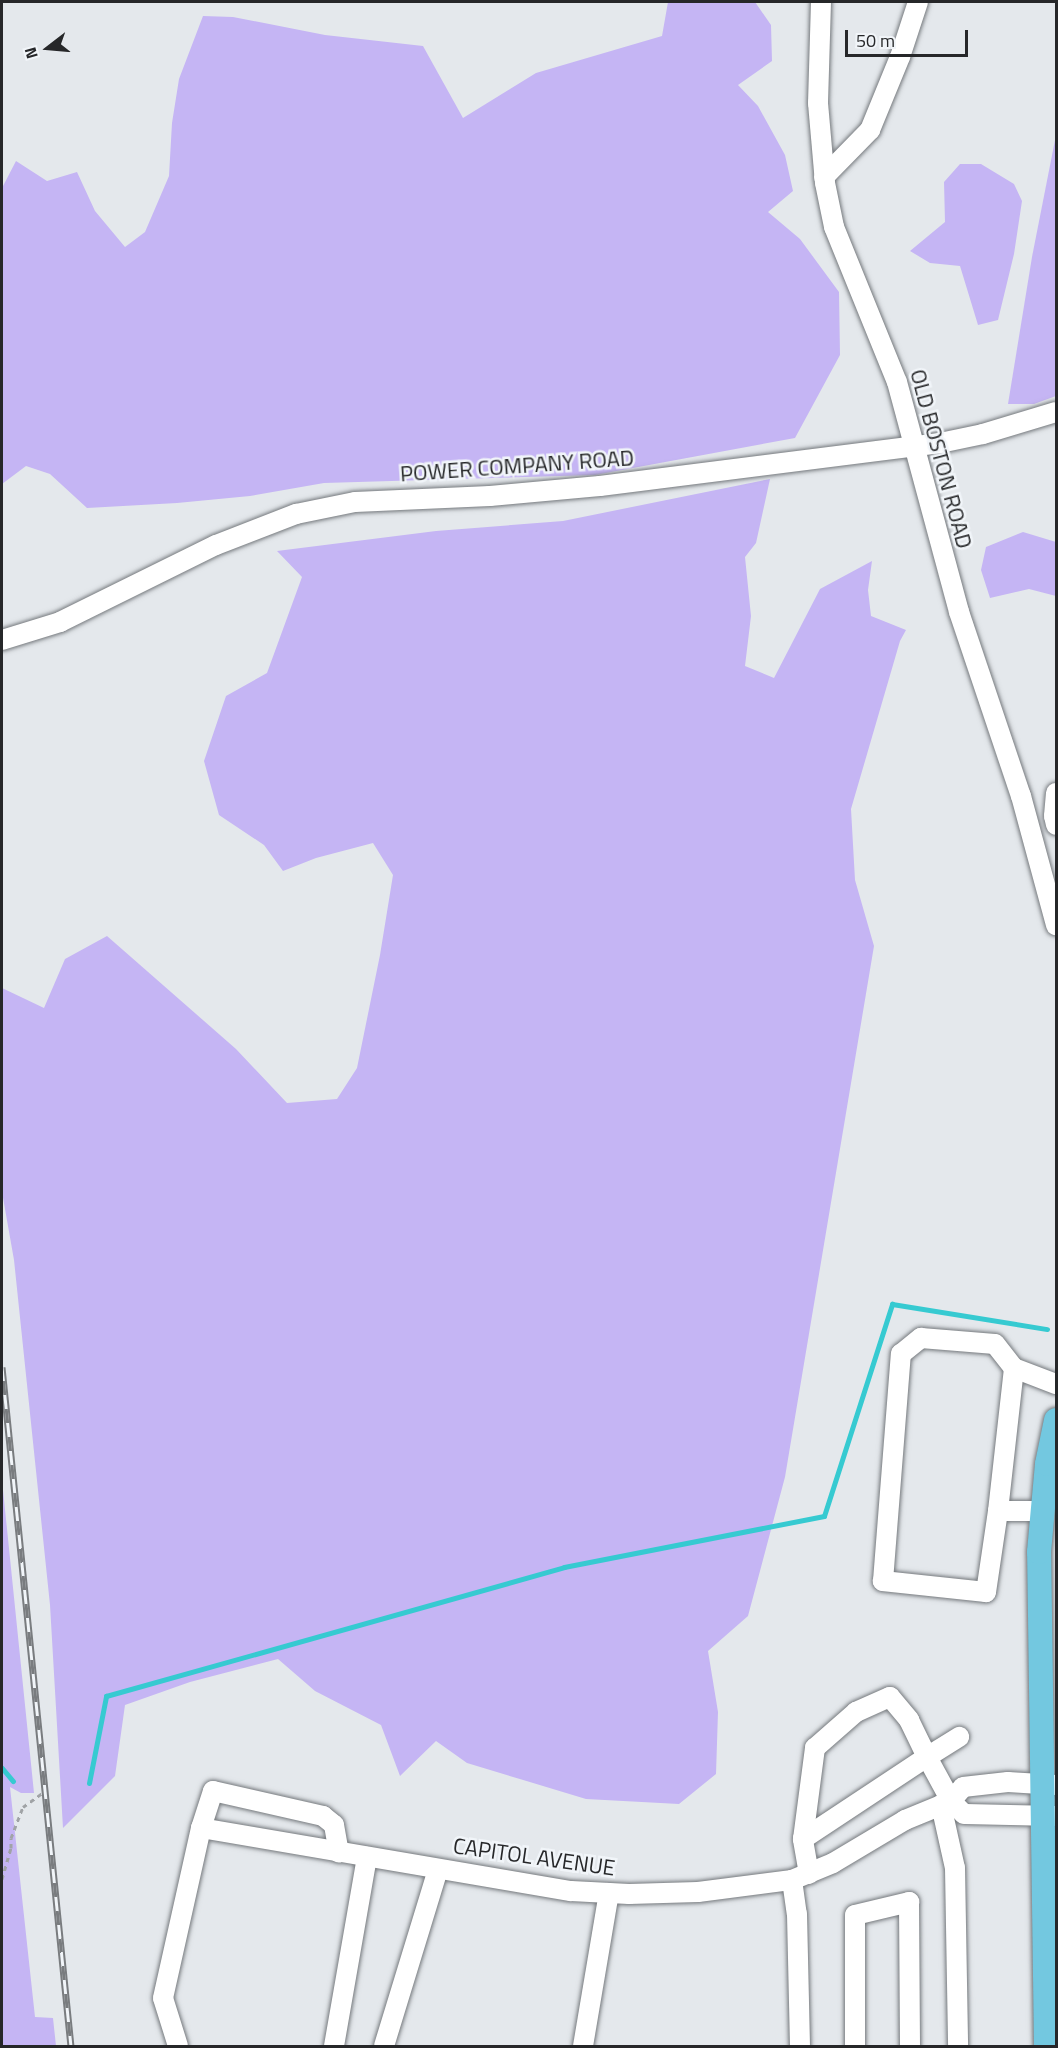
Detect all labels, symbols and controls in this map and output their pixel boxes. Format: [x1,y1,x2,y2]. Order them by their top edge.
north arrow [18,18,78,78]
scale bar [848,18,971,56]
text: 50 m [856,27,895,54]
text: N [18,44,44,62]
street label: OLD BOSTON ROAD [904,366,978,552]
street label: POWER COMPANY ROAD [399,445,635,487]
street label: CAPITOL AVENUE [451,1833,617,1881]

